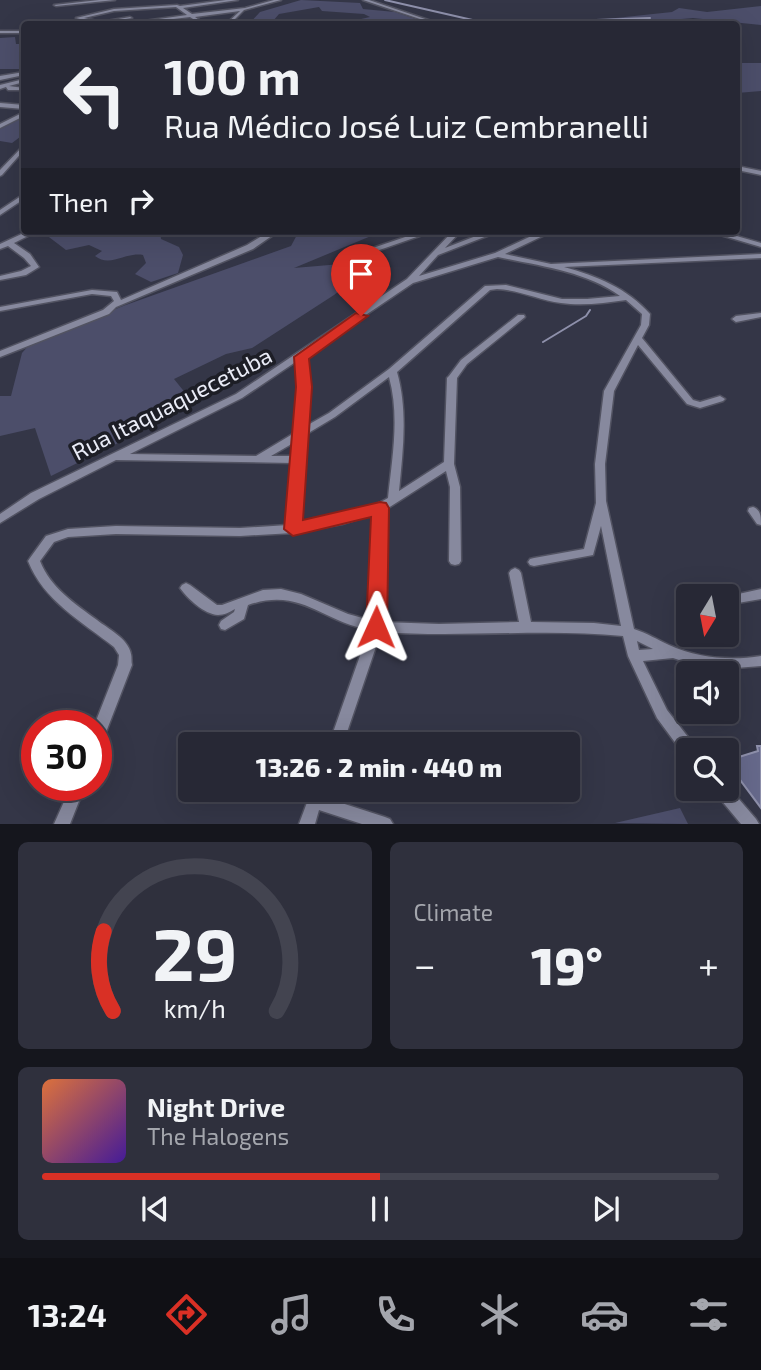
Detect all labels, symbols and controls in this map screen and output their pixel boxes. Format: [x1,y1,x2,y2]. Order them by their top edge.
text: 100 m [164,46,301,105]
icon: left [49,49,140,140]
text: Rua Médico José Luiz Cembranelli [164,106,649,144]
icon: right [122,182,160,220]
text: Then [49,186,108,217]
pin [331,244,391,316]
icon: arrive [342,255,380,293]
street label: Rua Itaquaquecetuba [67,340,276,466]
north arrow [676,584,738,648]
map controls [676,584,739,801]
position arrow [339,590,413,664]
button: sound [676,661,739,724]
speed limit sign: 30 [21,710,112,801]
button: search [676,738,739,801]
text: 13:26 · 2 min · 440 m [256,751,502,782]
text: Climate [414,898,493,926]
text: 29 [152,909,237,997]
text: 19° [531,933,603,995]
text: − [414,941,436,987]
text: + [698,941,719,987]
text: km/h [164,993,226,1023]
text: Night Drive [147,1091,285,1122]
text: The Halogens [147,1122,289,1150]
icon: previous [136,1190,174,1228]
icon: pause [361,1190,399,1228]
icon: next [587,1190,625,1228]
icon: directions [162,1290,211,1339]
icon: music [267,1290,316,1339]
icon: phone [371,1290,420,1339]
icon: climate [475,1290,524,1339]
icon: car [580,1290,629,1339]
icon: filters [684,1290,733,1339]
text: 13:24 [28,1295,107,1333]

